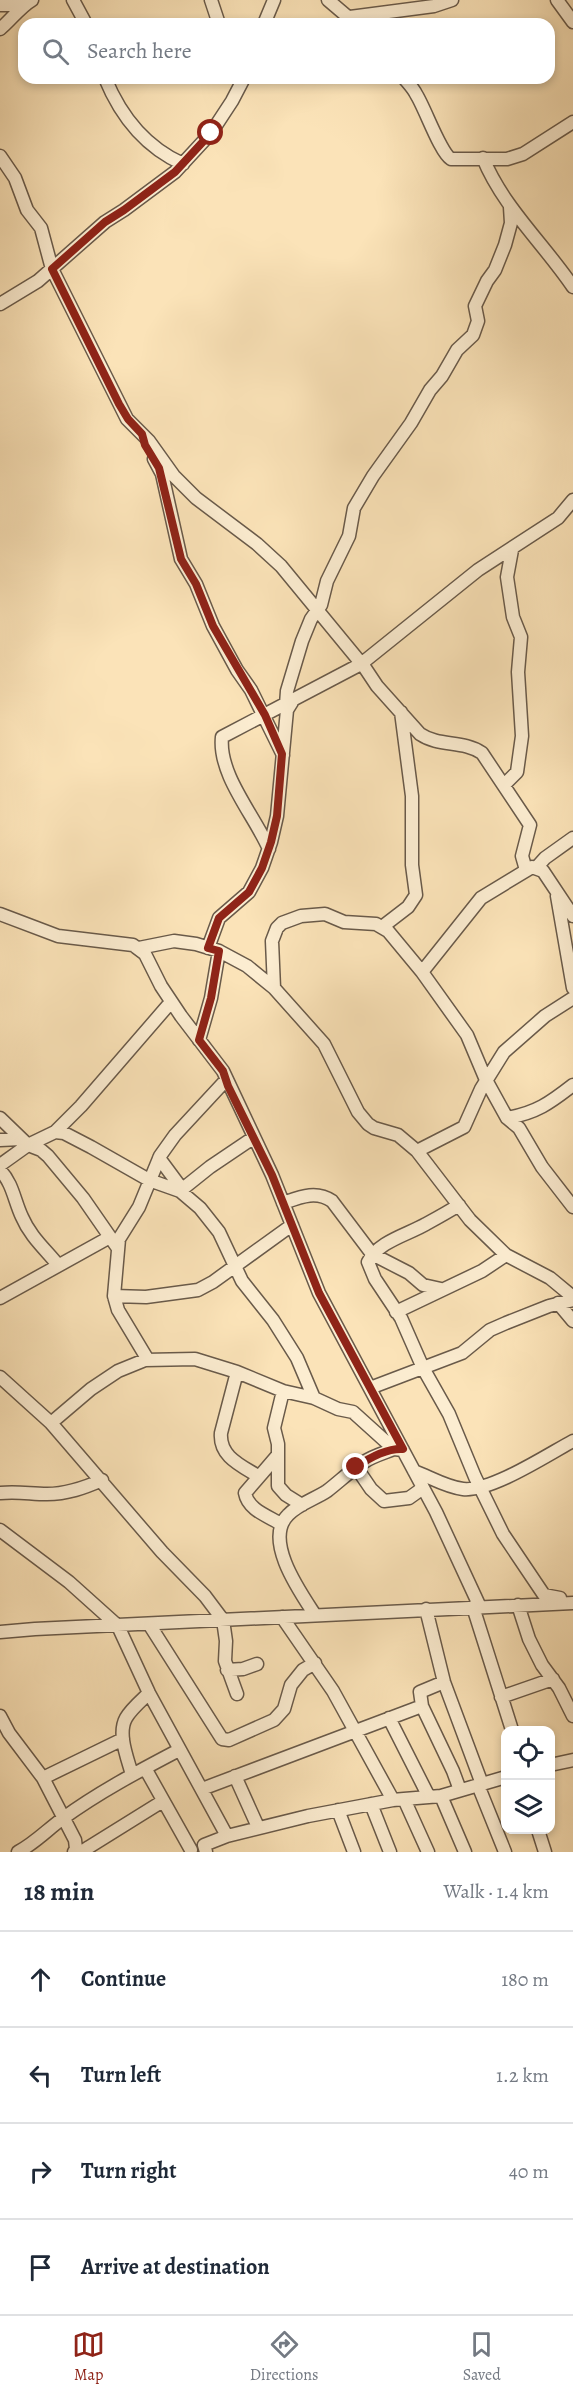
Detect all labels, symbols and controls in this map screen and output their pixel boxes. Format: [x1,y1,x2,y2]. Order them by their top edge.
search box [18,18,555,84]
icon: search [39,35,72,68]
text: Search here [87,36,192,66]
route start [197,119,223,145]
route end [342,1453,368,1479]
map controls [501,1726,555,1834]
button: locate [501,1726,555,1780]
button: layers [501,1780,555,1834]
text: 18 min [24,1874,94,1909]
text: Walk · 1.4 km [443,1878,549,1905]
icon: ahead [24,1963,57,1996]
text: Continue [81,1964,166,1994]
text: 180 m [501,1966,549,1993]
icon: left [24,2059,57,2092]
text: Turn left [81,2060,161,2090]
text: 1.2 km [496,2062,549,2089]
icon: right [24,2155,57,2188]
text: Turn right [81,2156,177,2186]
text: 40 m [509,2158,549,2185]
icon: arrive [24,2251,57,2284]
text: Arrive at destination [81,2252,270,2282]
tab: Map [72,2328,105,2386]
tab: Directions [250,2328,318,2386]
tab: Saved [463,2328,501,2386]

